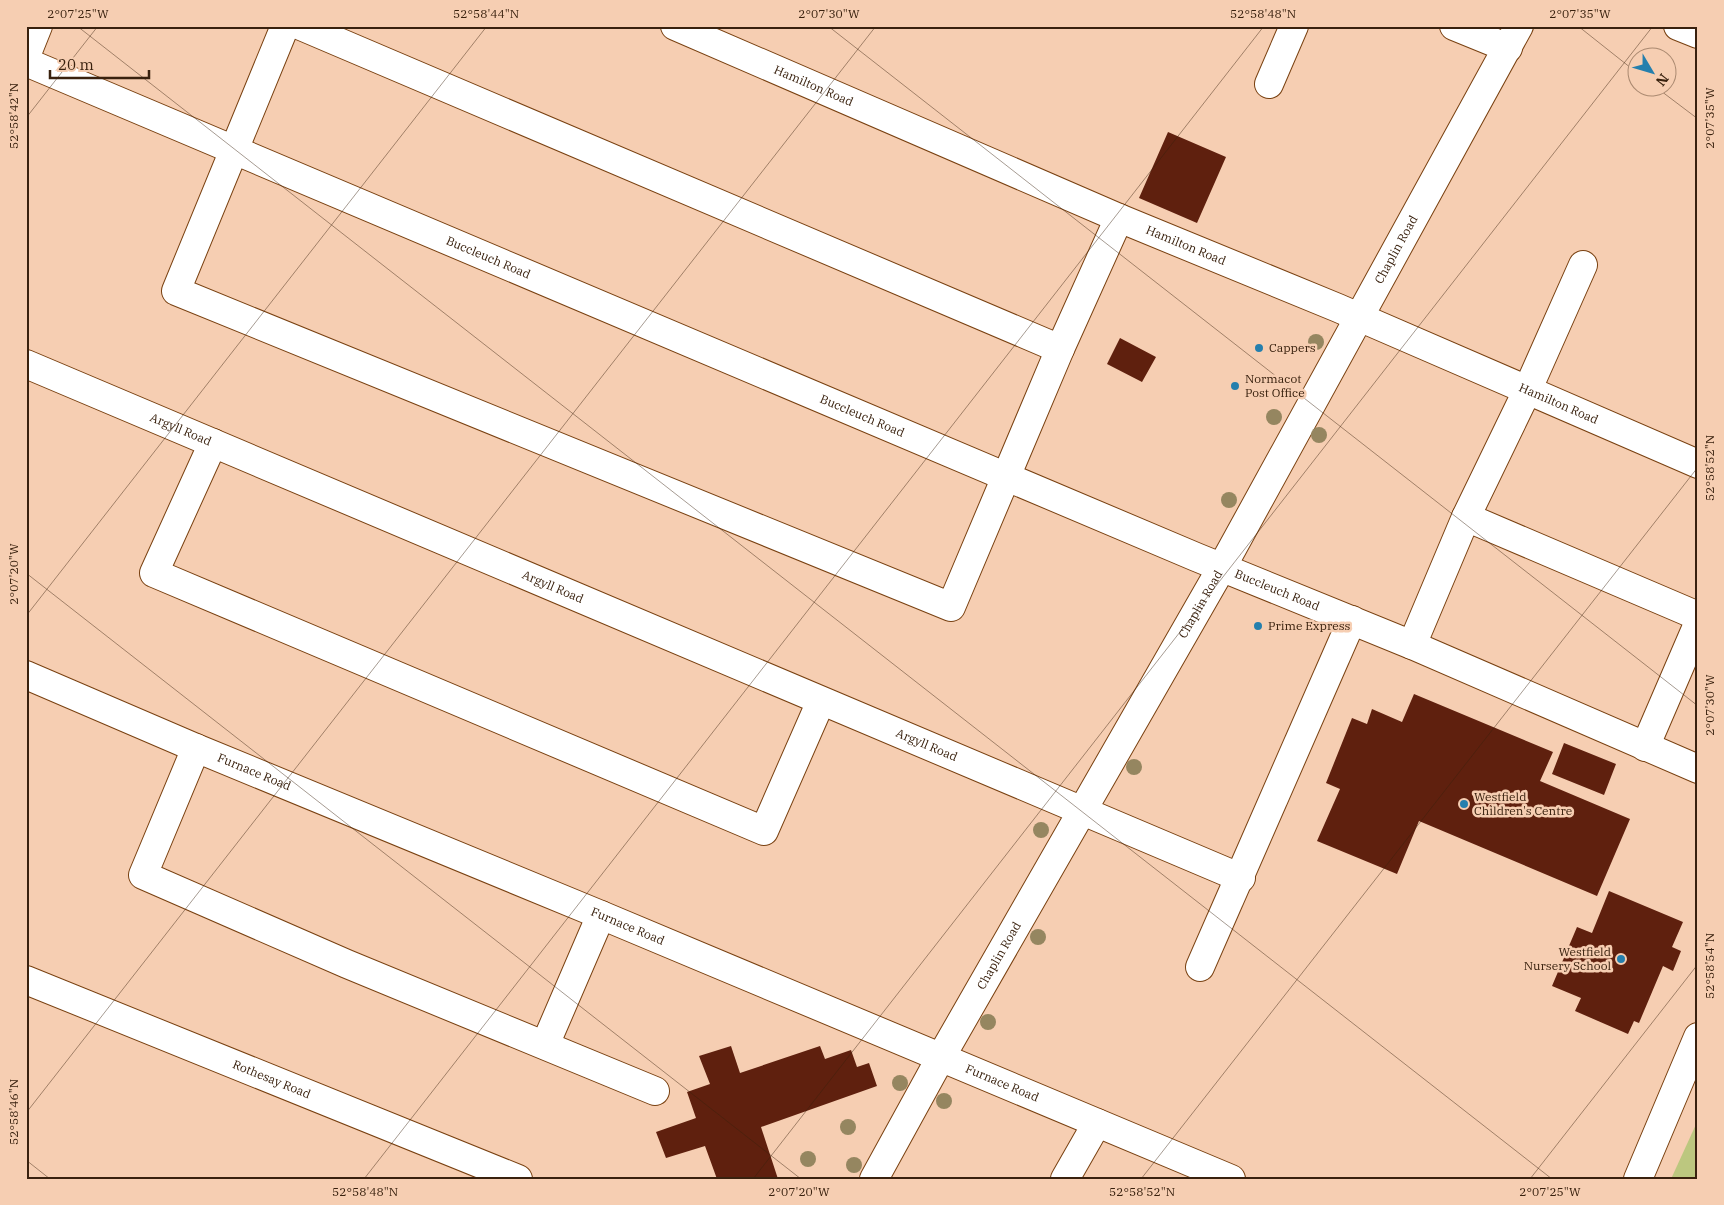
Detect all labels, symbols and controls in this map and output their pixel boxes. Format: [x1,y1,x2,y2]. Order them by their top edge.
text: 2°07'25"W [47,6,109,21]
text: 52°58'44"N [453,6,519,21]
text: 2°07'30"W [798,6,860,21]
text: 52°58'48"N [1230,6,1296,21]
text: 2°07'35"W [1549,6,1611,21]
scale bar [50,48,149,80]
north arrow [1626,48,1676,98]
text: 20 m [58,55,94,74]
street label: Hamilton Road [772,62,856,109]
text: N [1652,70,1673,90]
text: 52°58'42"N [6,83,21,149]
text: 2°07'35"W [1702,87,1717,149]
street label: Chaplin Road [1371,213,1421,286]
street label: Hamilton Road [1144,222,1228,268]
street label: Buccleuch Road [444,233,533,282]
place label: Cappers [1269,340,1316,355]
marker: Cappers [1253,342,1265,354]
place label: Normacot Post Office [1245,371,1305,400]
street label: Hamilton Road [1517,379,1601,427]
marker: Normacot Post Office [1229,380,1241,392]
street label: Buccleuch Road [818,391,907,440]
street label: Argyll Road [148,409,214,449]
text: 52°58'52"N [1702,435,1717,501]
text: 2°07'20"W [6,543,21,605]
street label: Buccleuch Road [1233,566,1322,614]
street label: Argyll Road [520,567,586,606]
street label: Chaplin Road [1175,568,1225,641]
place label: Prime Express [1268,618,1350,633]
marker: Prime Express [1252,620,1264,632]
text: 2°07'30"W [1702,674,1717,736]
street label: Argyll Road [894,725,960,764]
street label: Furnace Road [215,750,293,793]
place label: Westfield Children's Centre [1474,789,1572,818]
marker: Westfield Children's Centre [1458,798,1470,810]
street label: Furnace Road [589,904,667,948]
street label: Chaplin Road [973,919,1024,992]
text: 52°58'54"N [1702,933,1717,999]
place label: Westfield Nursery School [1524,944,1611,973]
marker: Westfield Nursery School [1615,953,1627,965]
street label: Rothesay Road [231,1056,313,1101]
street label: Furnace Road [963,1061,1041,1105]
text: 52°58'46"N [6,1079,21,1145]
text: 52°58'48"N [332,1184,398,1199]
text: 2°07'20"W [768,1184,830,1199]
text: 52°58'52"N [1109,1184,1175,1199]
text: 2°07'25"W [1519,1184,1581,1199]

